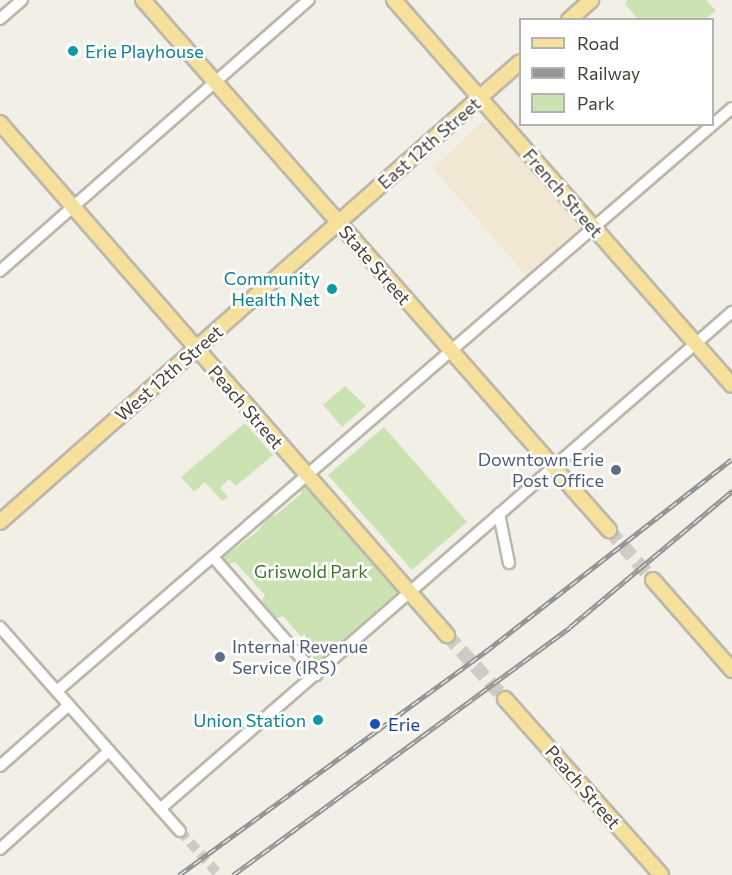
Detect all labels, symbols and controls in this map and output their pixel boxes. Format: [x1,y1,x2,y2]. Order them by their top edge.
legend [519,18,714,126]
text: Road [577,32,619,54]
place label: Erie Playhouse [85,40,204,62]
marker: Erie Playhouse [66,44,80,58]
text: Railway [577,62,640,84]
text: Park [577,92,615,114]
street label: East 12th Street [373,93,485,193]
street label: French Street [519,144,607,242]
street label: State Street [335,221,415,309]
place label: Community Health Net [224,268,320,310]
marker: Community Health Net [325,282,339,296]
street label: West 12th Street [111,320,227,426]
street label: Peach Street [204,361,288,453]
place label: Downtown Erie Post Office [478,449,604,492]
marker: Downtown Erie Post Office [609,463,623,477]
park label: Griswold Park [254,560,368,582]
place label: Internal Revenue Service (IRS) [232,636,368,678]
marker: Internal Revenue Service (IRS) [213,650,227,664]
place label: Union Station [193,709,306,731]
marker: Union Station [311,713,325,727]
place label: Erie [388,713,420,735]
marker: Erie [366,715,384,733]
street label: Peach Street [541,741,625,833]

